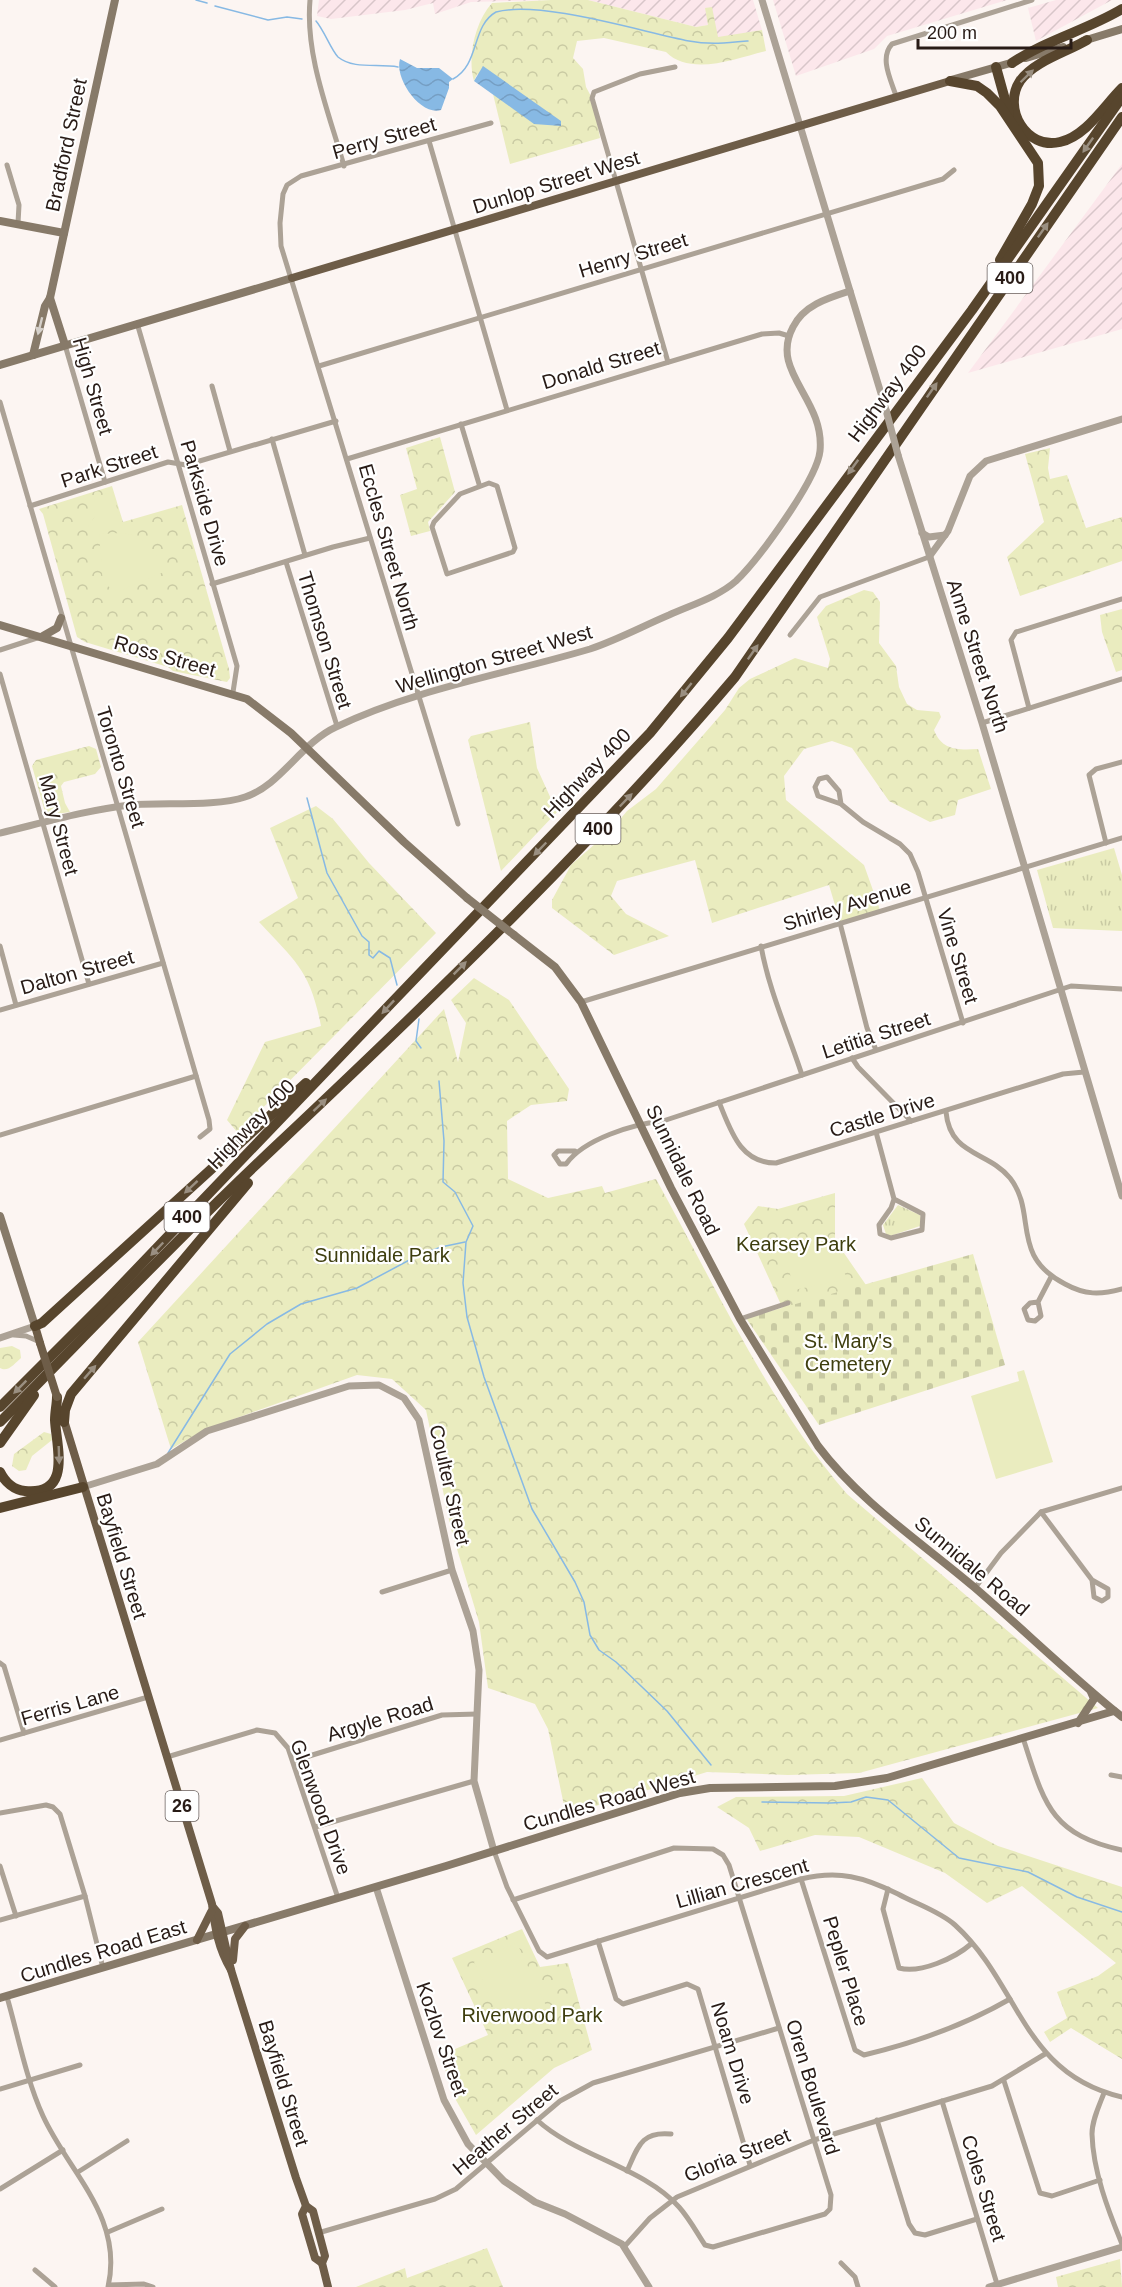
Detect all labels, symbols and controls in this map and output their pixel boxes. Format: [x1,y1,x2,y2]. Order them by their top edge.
scale bar [918,12,1071,50]
text: 200 m [927,23,977,43]
one-way arrow [1019,69,1034,83]
street label: Bradford Street [41,76,91,214]
street label: Perry Street [330,113,439,163]
one-way arrow [1082,137,1094,153]
street label: Dunlop Street West [470,146,642,218]
one-way arrow [1037,222,1048,238]
street label: Henry Street [576,228,690,282]
road number: 400 [988,263,1032,293]
one-way arrow [35,317,45,335]
street label: High Street [69,335,117,438]
street label: Donald Street [539,336,663,393]
street label: Highway 400 [843,340,931,446]
one-way arrow [926,383,938,399]
street label: Parkside Drive [177,437,233,569]
street label: Park Street [58,440,160,492]
one-way arrow [847,459,860,475]
street label: Eccles Street North [355,461,423,633]
street label: Thomson Street [294,569,356,712]
street label: Anne Street North [943,576,1013,736]
street label: Wellington Street West [394,620,595,698]
street label: Ross Street [112,631,219,681]
one-way arrow [747,644,759,660]
one-way arrow [680,682,693,697]
street label: Toronto Street [92,704,150,831]
street label: Highway 400 [539,724,635,822]
street label: Mary Street [35,772,83,878]
one-way arrow [619,792,633,807]
road number: 400 [576,814,620,844]
one-way arrow [533,841,547,855]
street label: Shirley Avenue [780,875,914,935]
street label: Vine Street [933,906,983,1007]
street label: Dalton Street [18,945,137,999]
one-way arrow [452,961,467,975]
one-way arrow [381,999,395,1014]
street label: Letitia Street [819,1007,933,1063]
street label: Highway 400 [203,1075,299,1173]
street label: Castle Drive [827,1089,937,1141]
one-way arrow [313,1098,327,1112]
street label: Sunnidale Road [642,1101,724,1239]
one-way arrow [183,1180,198,1194]
road number: 400 [164,1202,210,1232]
park label: Kearsey Park [736,1233,857,1255]
one-way arrow [150,1241,164,1255]
park label: Sunnidale Park [314,1244,451,1266]
park label: St. Mary's Cemetery [804,1330,892,1375]
one-way arrow [83,1364,96,1380]
one-way arrow [13,1380,27,1394]
street label: Coulter Street [425,1422,475,1548]
one-way arrow [55,1445,64,1464]
street label: Bayfield Street [92,1491,152,1622]
street label: Sunnidale Road [910,1512,1034,1620]
street label: Ferris Lane [18,1680,122,1730]
street label: Argyle Road [324,1692,436,1746]
street label: Glenwood Drive [286,1736,356,1878]
street label: Cundles Road West [521,1765,698,1835]
road number: 26 [166,1791,198,1821]
street label: Lillian Crescent [673,1853,811,1912]
street label: Pepler Place [819,1914,873,2028]
street label: Cundles Road East [17,1915,189,1987]
street label: Kozlov Street [412,1979,472,2099]
street label: Noam Drive [707,1999,759,2107]
park label: Riverwood Park [461,2004,604,2026]
street label: Oren Boulevard [782,2017,844,2157]
street label: Bayfield Street [254,2018,314,2149]
street label: Heather Street [448,2078,562,2179]
street label: Gloria Street [681,2124,794,2186]
street label: Coles Street [957,2132,1011,2244]

